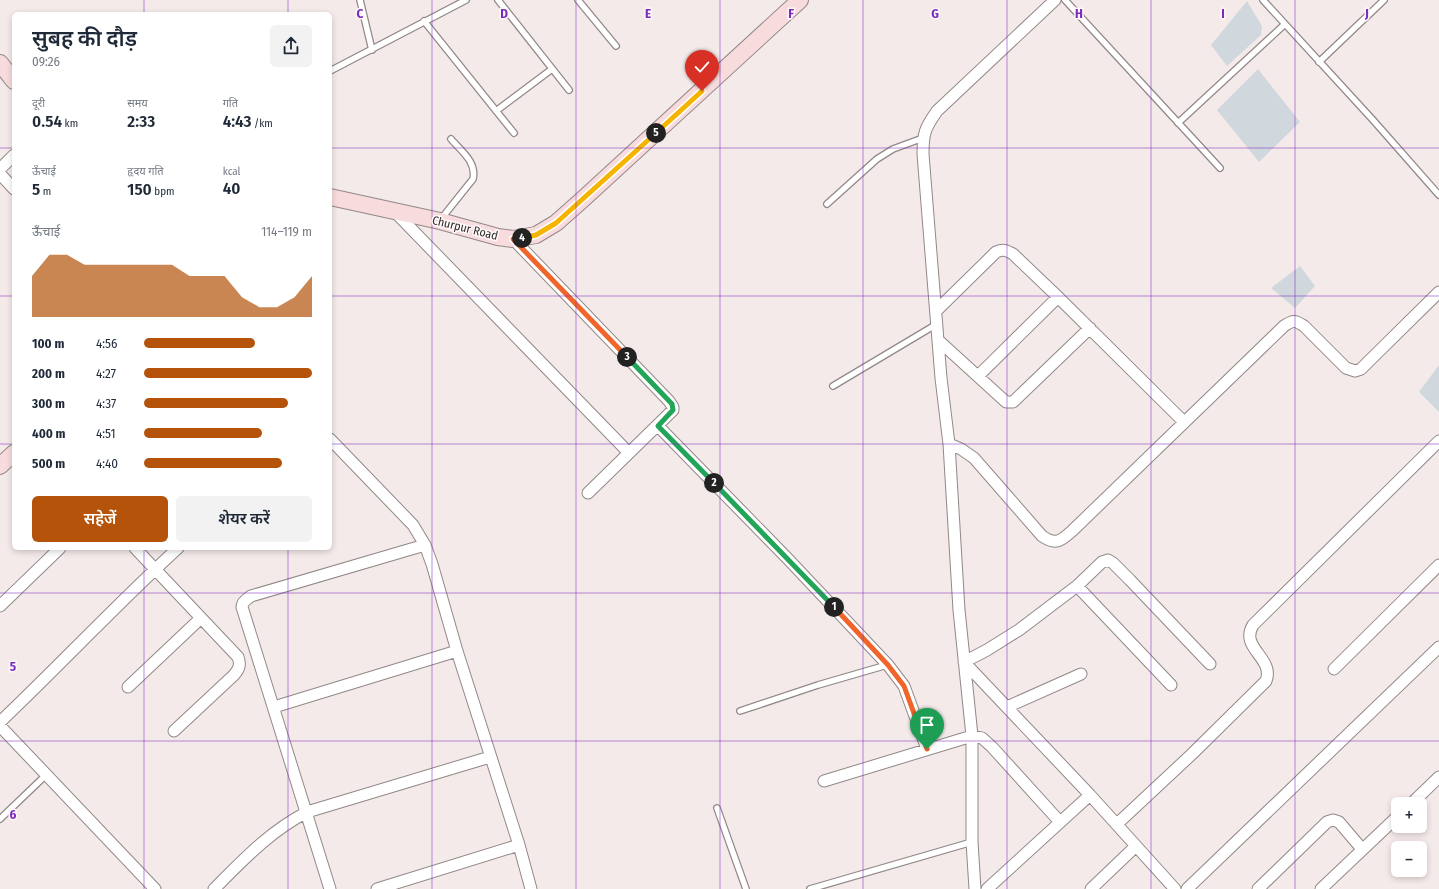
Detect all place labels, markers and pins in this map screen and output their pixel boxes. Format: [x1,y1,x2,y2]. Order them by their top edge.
pin [685,50,719,91]
pin: 5 [646,123,666,143]
pin: 4 [512,228,532,248]
pin: 3 [617,347,637,367]
pin: 2 [704,473,724,493]
pin: 1 [824,597,844,617]
pin [910,708,944,749]

